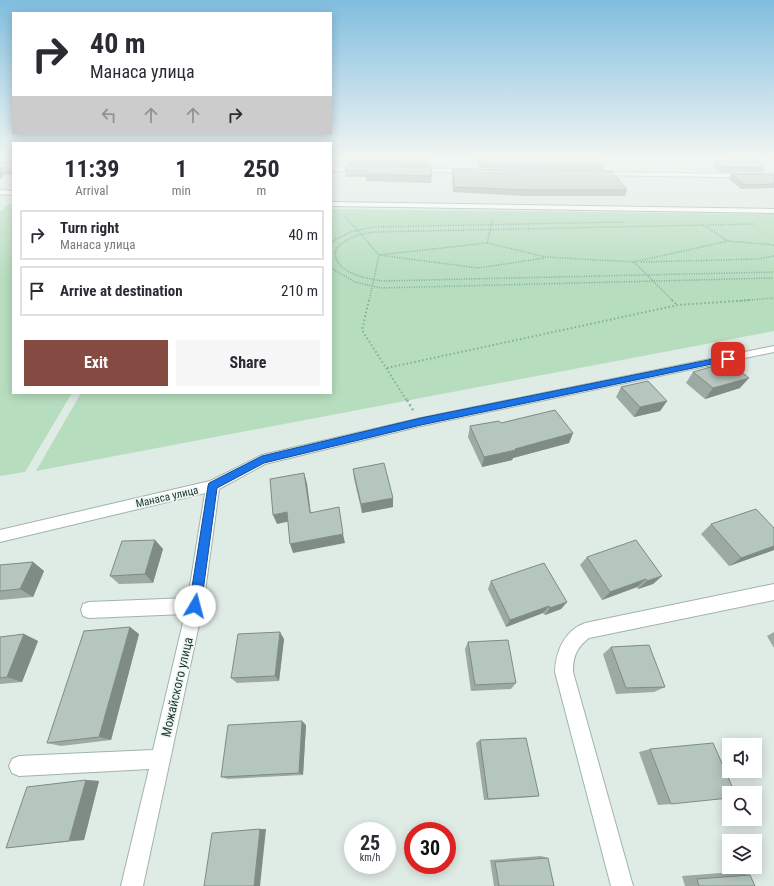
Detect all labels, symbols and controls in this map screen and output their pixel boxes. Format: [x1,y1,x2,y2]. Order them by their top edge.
text: 40 m [90,27,146,60]
icon: right [24,28,76,80]
text: Манаса улица [90,61,195,82]
icon: left [98,104,120,126]
icon: ahead [140,104,162,126]
icon: ahead [182,104,204,126]
icon: right [224,104,246,126]
text: 11:39 [64,155,119,183]
text: 1 [175,155,187,183]
text: 250 [243,155,280,183]
text: Arrival [75,183,108,198]
text: min [172,183,191,198]
text: m [257,183,266,198]
text: Turn right [60,219,119,237]
icon: right [26,224,48,246]
text: 40 m [288,226,318,244]
text: Манаса улица [60,237,136,252]
icon: arrive [26,280,48,302]
text: Arrive at destination [60,282,183,300]
text: 210 m [281,282,318,300]
button: Exit [24,340,168,386]
button: Share [176,340,320,386]
pin [711,342,745,376]
icon: arrive [717,348,739,370]
street label: Манаса улица [134,483,200,511]
position arrow [174,585,216,627]
street label: Можайского улица [158,636,196,738]
map controls [722,738,762,874]
button: sound [722,738,762,778]
button: search [722,786,762,826]
speed limit sign: 30 [404,822,456,874]
text: 25 [360,831,380,855]
button: layers [722,834,762,874]
text: km/h [360,852,380,863]

